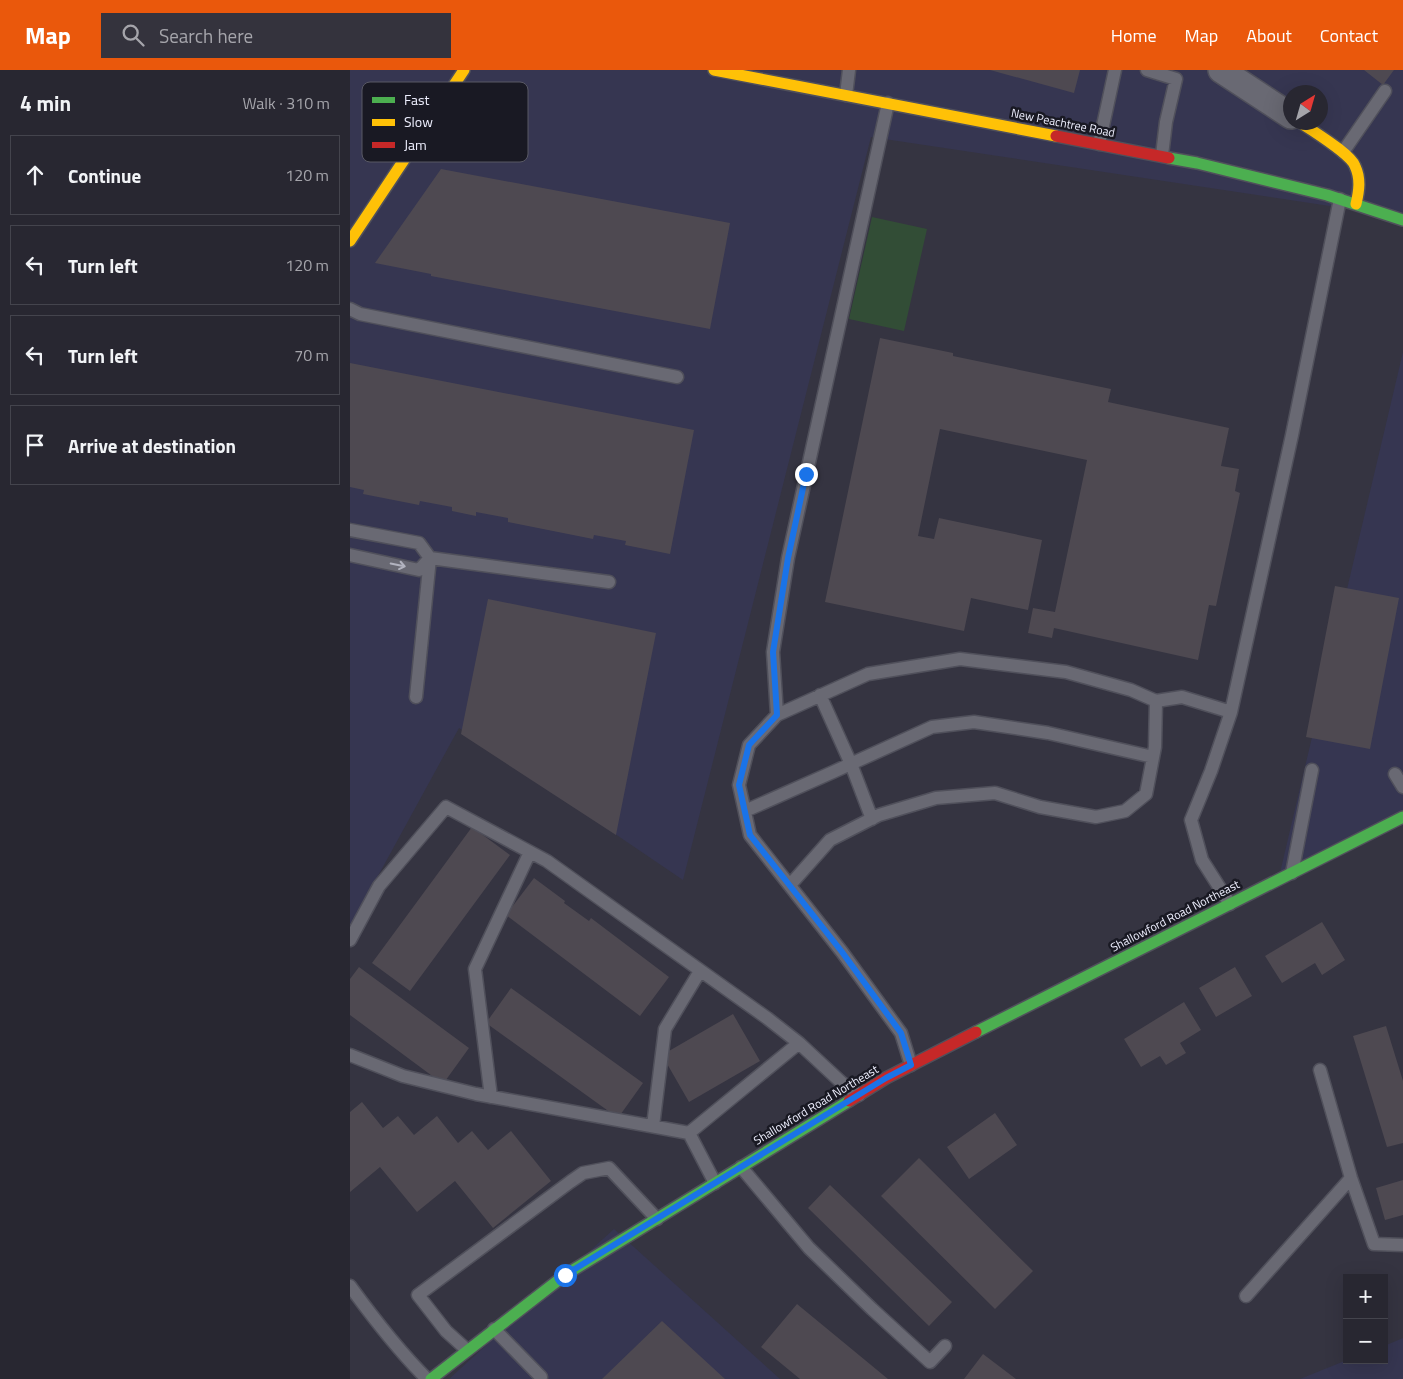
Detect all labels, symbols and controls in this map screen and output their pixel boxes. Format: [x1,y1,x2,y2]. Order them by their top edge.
search box [101,13,451,58]
text: Map [25,17,71,53]
icon: search [119,21,147,49]
text: Search here [159,21,253,50]
text: Home [1111,22,1157,49]
text: Map [1185,22,1218,49]
text: About [1246,22,1292,49]
text: Contact [1320,22,1378,49]
legend [362,82,528,162]
north arrow [1283,85,1328,130]
text: 4 min [20,87,71,119]
text: Fast [404,89,429,110]
text: Walk · 310 m [242,91,330,115]
street label: New Peachtree Road [1009,103,1117,142]
text: Slow [404,111,433,132]
text: Jam [404,134,427,155]
icon: ahead [21,161,49,189]
text: Continue [68,161,141,190]
text: 120 m [285,163,329,187]
icon: left [21,251,49,279]
text: Turn left [68,251,138,280]
text: 120 m [285,253,329,277]
icon: left [21,341,49,369]
text: Turn left [68,341,138,370]
text: 70 m [294,343,329,367]
icon: arrive [21,431,49,459]
text: Arrive at destination [68,431,236,460]
route end [795,463,818,486]
one-way arrow [389,561,405,571]
street label: Shallowford Road Northeast [1107,874,1243,956]
street label: Shallowford Road Northeast [750,1059,883,1149]
route start [554,1264,577,1287]
map controls [1343,1274,1388,1364]
button: + [1343,1274,1388,1319]
button: − [1343,1319,1388,1364]

